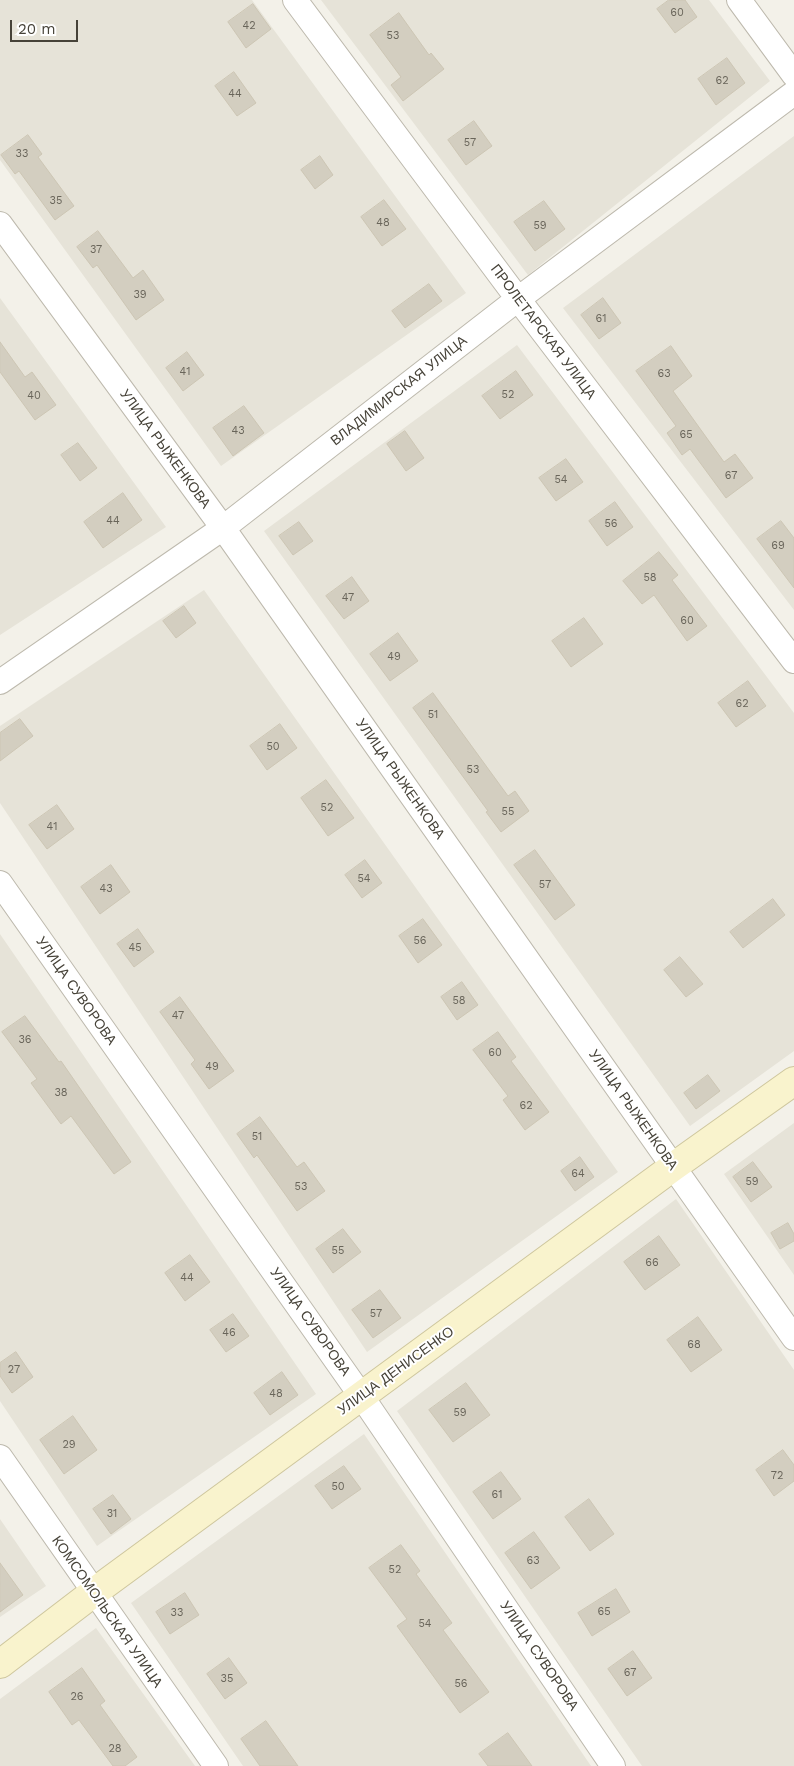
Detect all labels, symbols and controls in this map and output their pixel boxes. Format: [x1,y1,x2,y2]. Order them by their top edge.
house number: 60 [670,6,684,20]
scale bar [12,10,80,42]
house number: 42 [242,19,256,33]
text: 20 m [18,20,56,38]
house number: 53 [387,29,399,43]
house number: 62 [715,74,729,88]
house number: 44 [228,87,242,101]
house number: 57 [464,136,476,150]
house number: 33 [16,147,28,161]
house number: 35 [50,194,62,208]
house number: 48 [376,216,390,230]
house number: 59 [533,219,547,233]
house number: 37 [90,243,102,257]
street label: ПРОЛЕТАРСКАЯ УЛИЦА [487,261,599,403]
house number: 39 [133,288,147,302]
house number: 61 [596,312,606,326]
street label: ВЛАДИМИРСКАЯ УЛИЦА [327,333,471,449]
house number: 41 [180,365,190,379]
house number: 63 [657,367,671,381]
street label: УЛИЦА РЫЖЕНКОВА [116,386,214,512]
house number: 52 [502,388,514,402]
house number: 40 [27,389,41,403]
house number: 43 [231,424,245,438]
house number: 65 [679,428,693,442]
house number: 67 [725,469,737,483]
house number: 54 [554,473,568,487]
house number: 44 [106,514,120,528]
house number: 56 [604,517,618,531]
house number: 69 [771,539,785,553]
house number: 58 [643,571,657,585]
house number: 47 [342,591,354,605]
house number: 60 [680,614,694,628]
house number: 49 [387,650,401,664]
house number: 62 [735,697,749,711]
house number: 51 [428,708,438,722]
street label: УЛИЦА РЫЖЕНКОВА [352,715,448,843]
house number: 50 [266,740,280,754]
house number: 53 [467,763,479,777]
house number: 52 [321,801,333,815]
house number: 55 [502,805,514,819]
house number: 41 [47,820,57,834]
house number: 54 [357,872,371,886]
house number: 57 [539,878,551,892]
house number: 43 [99,882,113,896]
street label: УЛИЦА СУВОРОВА [32,934,120,1048]
house number: 56 [413,934,427,948]
house number: 45 [128,941,142,955]
house number: 58 [452,994,466,1008]
house number: 47 [172,1009,184,1023]
house number: 36 [18,1033,32,1047]
house number: 60 [488,1046,502,1060]
street label: УЛИЦА РЫЖЕНКОВА [585,1046,681,1174]
house number: 49 [205,1060,219,1074]
house number: 38 [54,1086,68,1100]
house number: 62 [519,1099,533,1113]
house number: 51 [252,1130,262,1144]
house number: 64 [571,1167,585,1181]
house number: 59 [745,1175,759,1189]
house number: 53 [295,1180,307,1194]
house number: 55 [332,1244,344,1258]
house number: 66 [645,1256,659,1270]
street label: УЛИЦА СУВОРОВА [266,1265,354,1379]
house number: 44 [180,1271,194,1285]
house number: 57 [370,1307,382,1321]
street label: УЛИЦА ДЕНИСЕНКО [335,1323,457,1419]
house number: 46 [222,1326,236,1340]
house number: 68 [687,1338,701,1352]
house number: 27 [8,1363,20,1377]
house number: 48 [269,1387,283,1401]
house number: 59 [453,1406,467,1420]
house number: 29 [62,1438,76,1452]
house number: 72 [771,1469,783,1483]
house number: 50 [331,1480,345,1494]
house number: 61 [492,1488,502,1502]
house number: 31 [107,1507,117,1521]
street label: КОМСОМОЛЬСКАЯ УЛИЦА [48,1533,166,1691]
house number: 63 [526,1554,540,1568]
house number: 52 [389,1563,401,1577]
street label: УЛИЦА СУВОРОВА [496,1598,582,1714]
house number: 65 [597,1605,611,1619]
house number: 33 [171,1606,183,1620]
house number: 54 [418,1617,432,1631]
house number: 67 [624,1666,636,1680]
house number: 35 [221,1672,233,1686]
house number: 56 [454,1677,468,1691]
house number: 26 [70,1690,84,1704]
house number: 28 [108,1742,122,1756]

